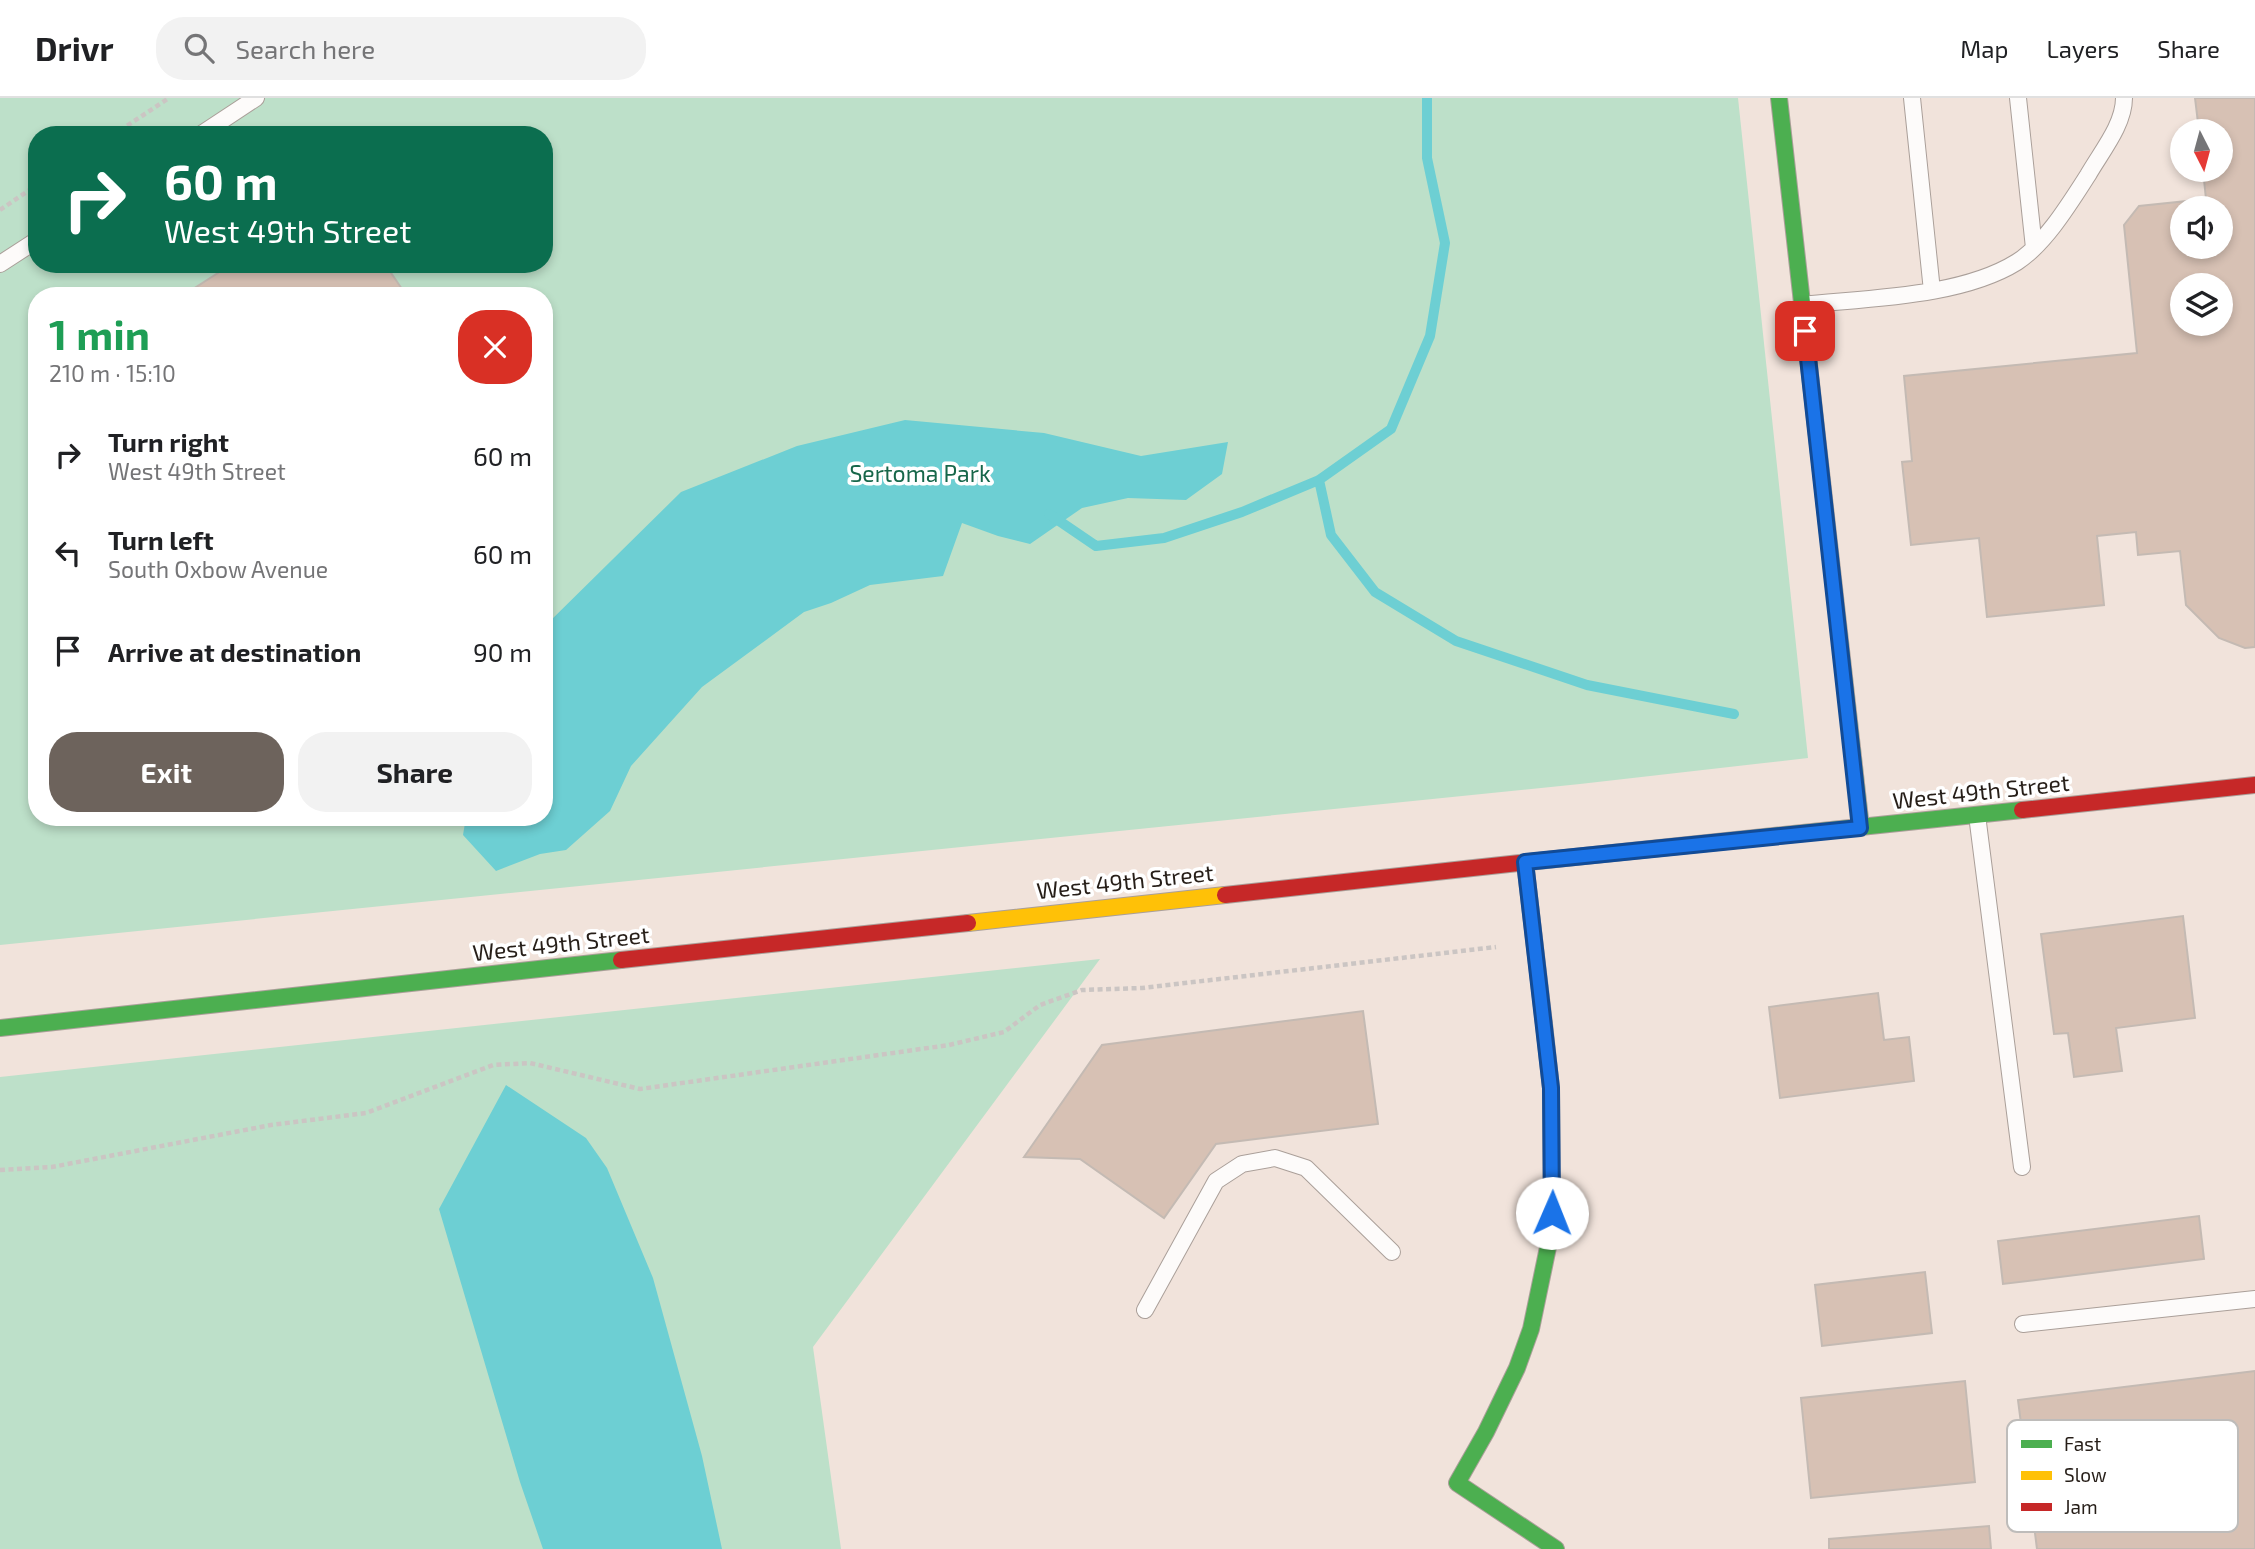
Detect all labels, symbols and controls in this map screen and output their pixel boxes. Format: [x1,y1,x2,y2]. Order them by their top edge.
search box [156,17,646,80]
text: Drivr [35,28,114,68]
icon: search [180,29,218,67]
text: Search here [236,33,375,64]
text: Map [1960,34,2008,63]
text: Layers [2046,34,2119,63]
text: Share [2157,34,2220,63]
north arrow [2170,119,2233,182]
map controls [2170,119,2233,336]
text: 60 m [164,151,278,210]
icon: right [49,154,140,245]
button: sound [2170,196,2233,259]
text: West 49th Street [164,211,411,249]
button: layers [2170,273,2233,336]
pin [1775,301,1835,361]
text: 1 min [49,308,150,358]
button: close [458,310,532,384]
icon: arrive [1786,312,1824,350]
text: 210 m · 15:10 [49,359,176,387]
text: Turn right [108,426,229,457]
icon: right [49,436,87,474]
text: 60 m [473,440,532,471]
text: West 49th Street [108,457,286,485]
park label: Sertoma Park [849,459,991,487]
text: Turn left [108,524,214,555]
icon: left [49,534,87,572]
text: 60 m [473,538,532,569]
text: South Oxbow Avenue [108,555,328,583]
icon: arrive [49,632,87,670]
text: Arrive at destination [108,636,361,667]
text: 90 m [473,636,532,667]
button: Exit [49,732,284,812]
button: Share [298,732,532,812]
street label: West 49th Street [1891,768,2071,814]
street label: West 49th Street [1035,858,1215,904]
street label: West 49th Street [471,920,651,966]
position arrow [1515,1176,1589,1250]
legend [2007,1420,2238,1532]
text: Fast [2064,1432,2101,1455]
text: Slow [2064,1463,2107,1486]
text: Jam [2064,1495,2098,1518]

